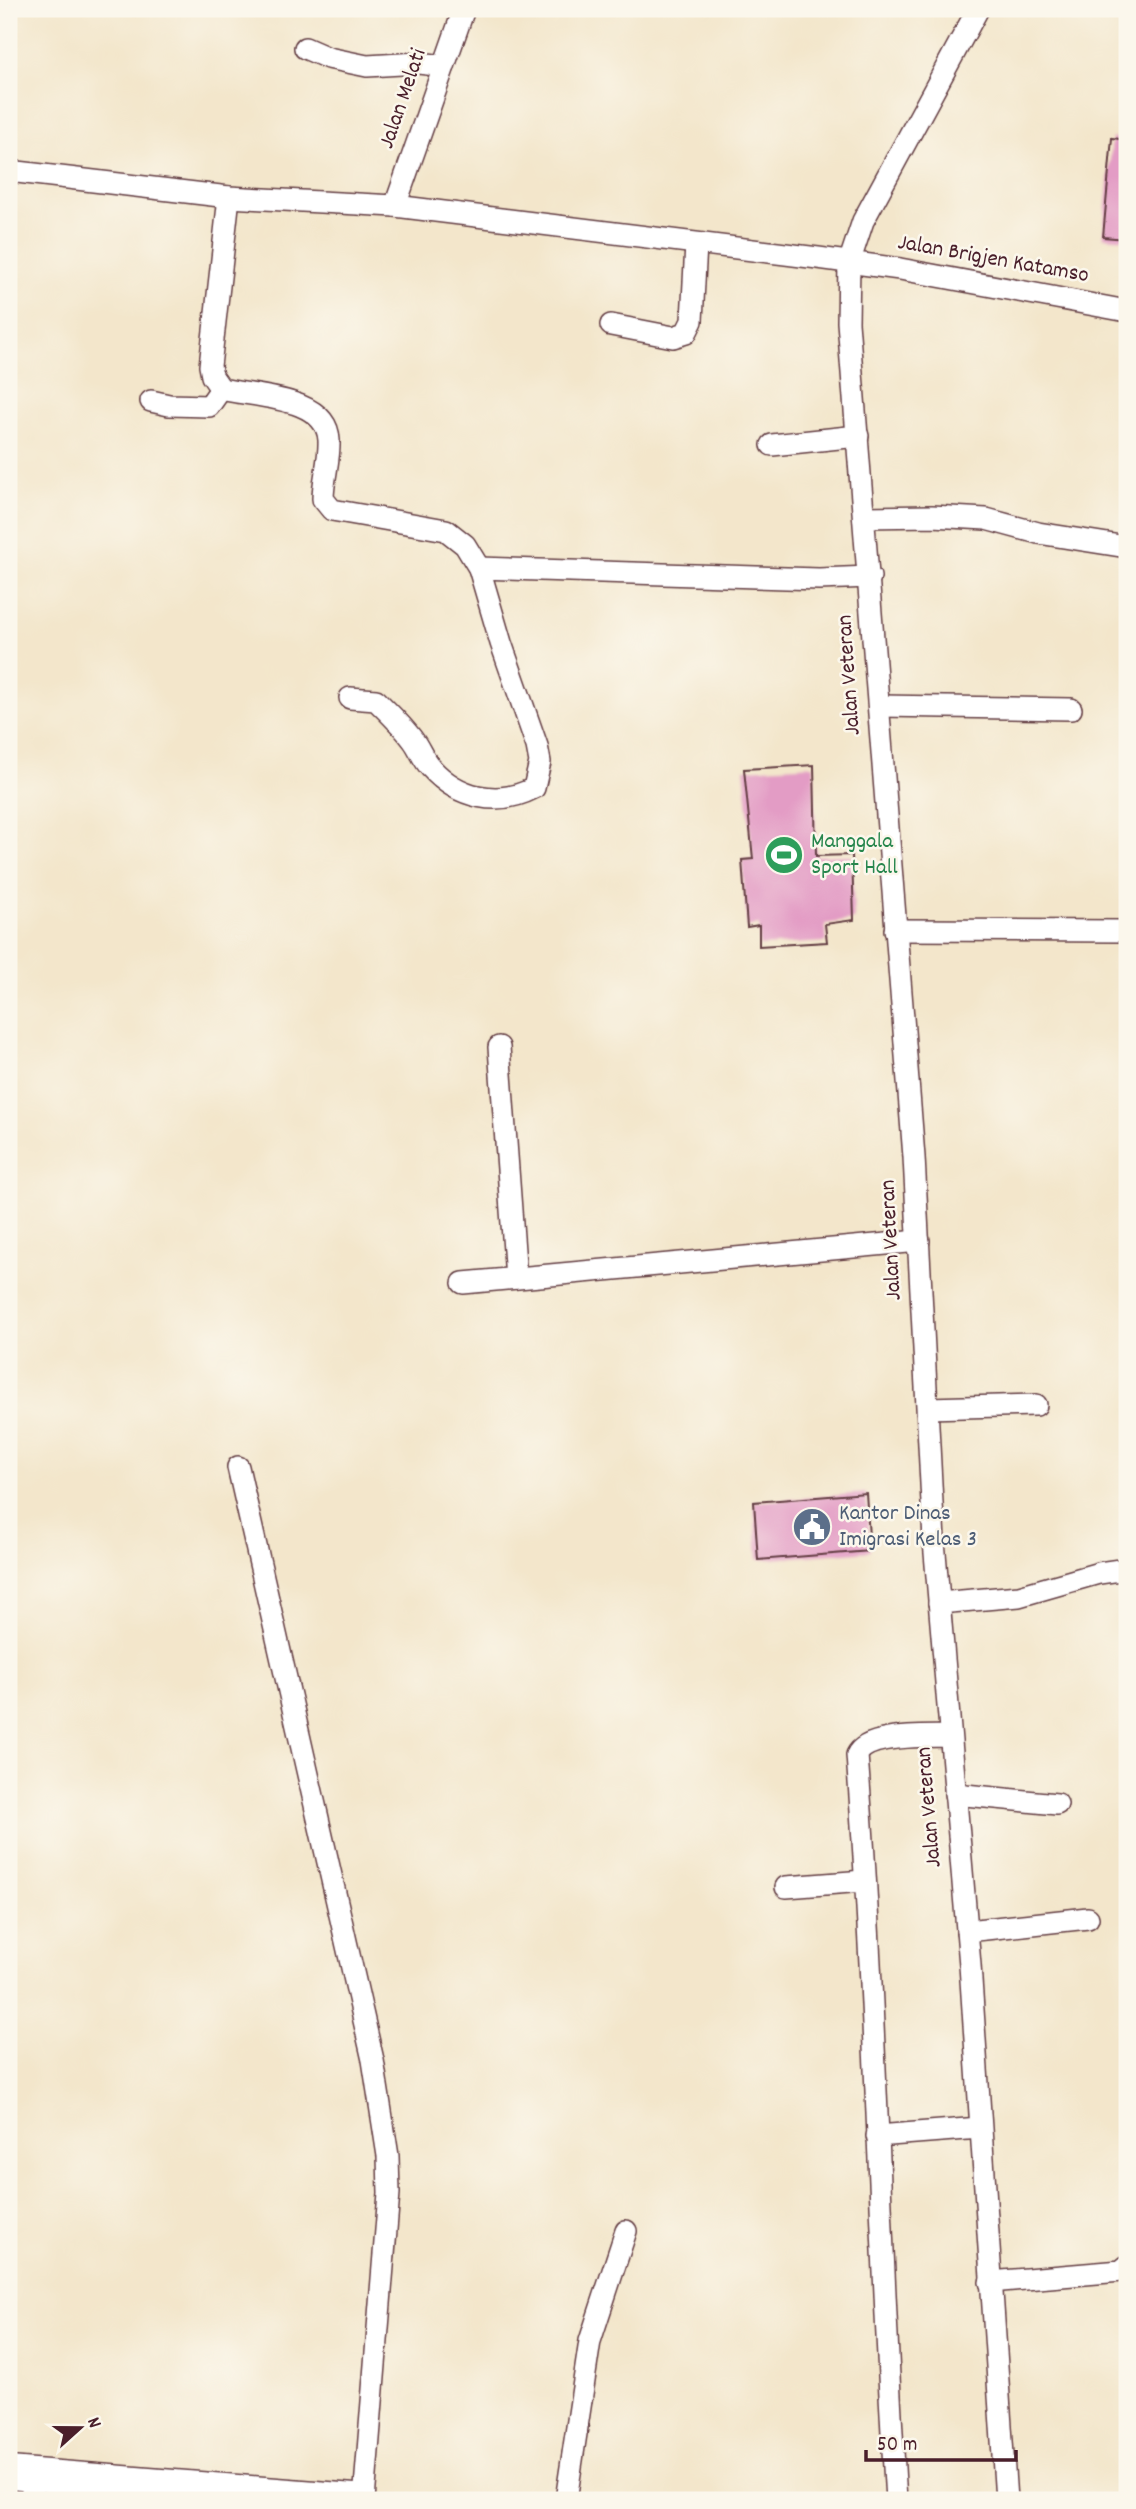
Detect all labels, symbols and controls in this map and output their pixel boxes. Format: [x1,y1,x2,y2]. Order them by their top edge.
street label: Jalan Melati [371,45,437,153]
street label: Jalan Brigjen Katamso [895,227,1091,293]
street label: Jalan Veteran [829,613,871,737]
place label: Manggala Sport Hall [811,826,898,885]
sports icon: Manggala Sport Hall [763,834,805,876]
street label: Jalan Veteran [872,1179,912,1301]
place label: Kantor Dinas Imigrasi Kelas 3 [839,1498,977,1557]
public building icon: Kantor Dinas Imigrasi Kelas 3 [791,1506,833,1548]
street label: Jalan Veteran [908,1745,952,1869]
north arrow [46,2394,116,2464]
text: N [78,2414,107,2432]
scale bar [866,2418,1017,2462]
text: 50 m [877,2431,917,2461]

